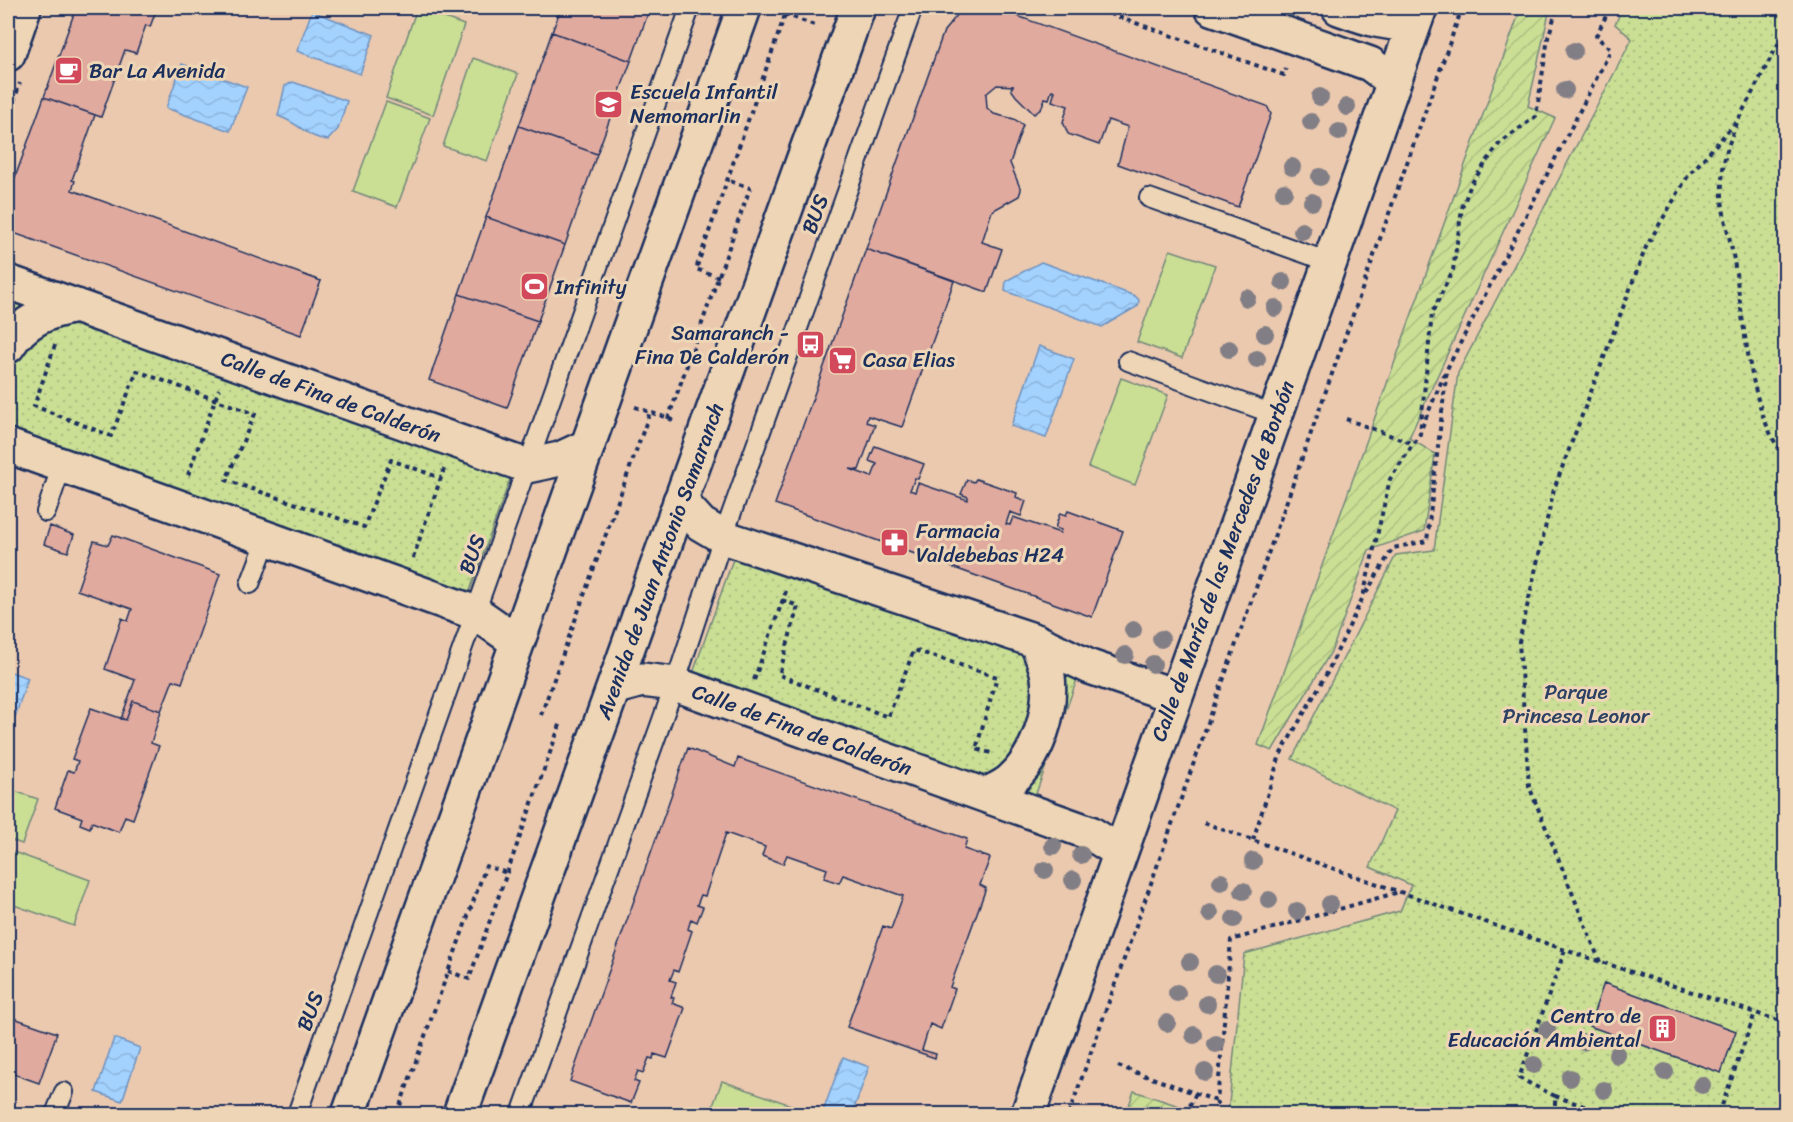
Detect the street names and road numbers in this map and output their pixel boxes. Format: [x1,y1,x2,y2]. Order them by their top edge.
street label: BUS [790,189,840,239]
street label: Calle de Fina de Calderón [216,339,446,455]
street label: Calle de María de las Mercedes de Borbón [1140,375,1306,747]
street label: Avenida de Juan Antonio Samaranch [585,397,735,726]
street label: BUS [447,529,497,579]
street label: Calle de Fina de Calderón [687,672,917,788]
street label: BUS [285,986,335,1036]

